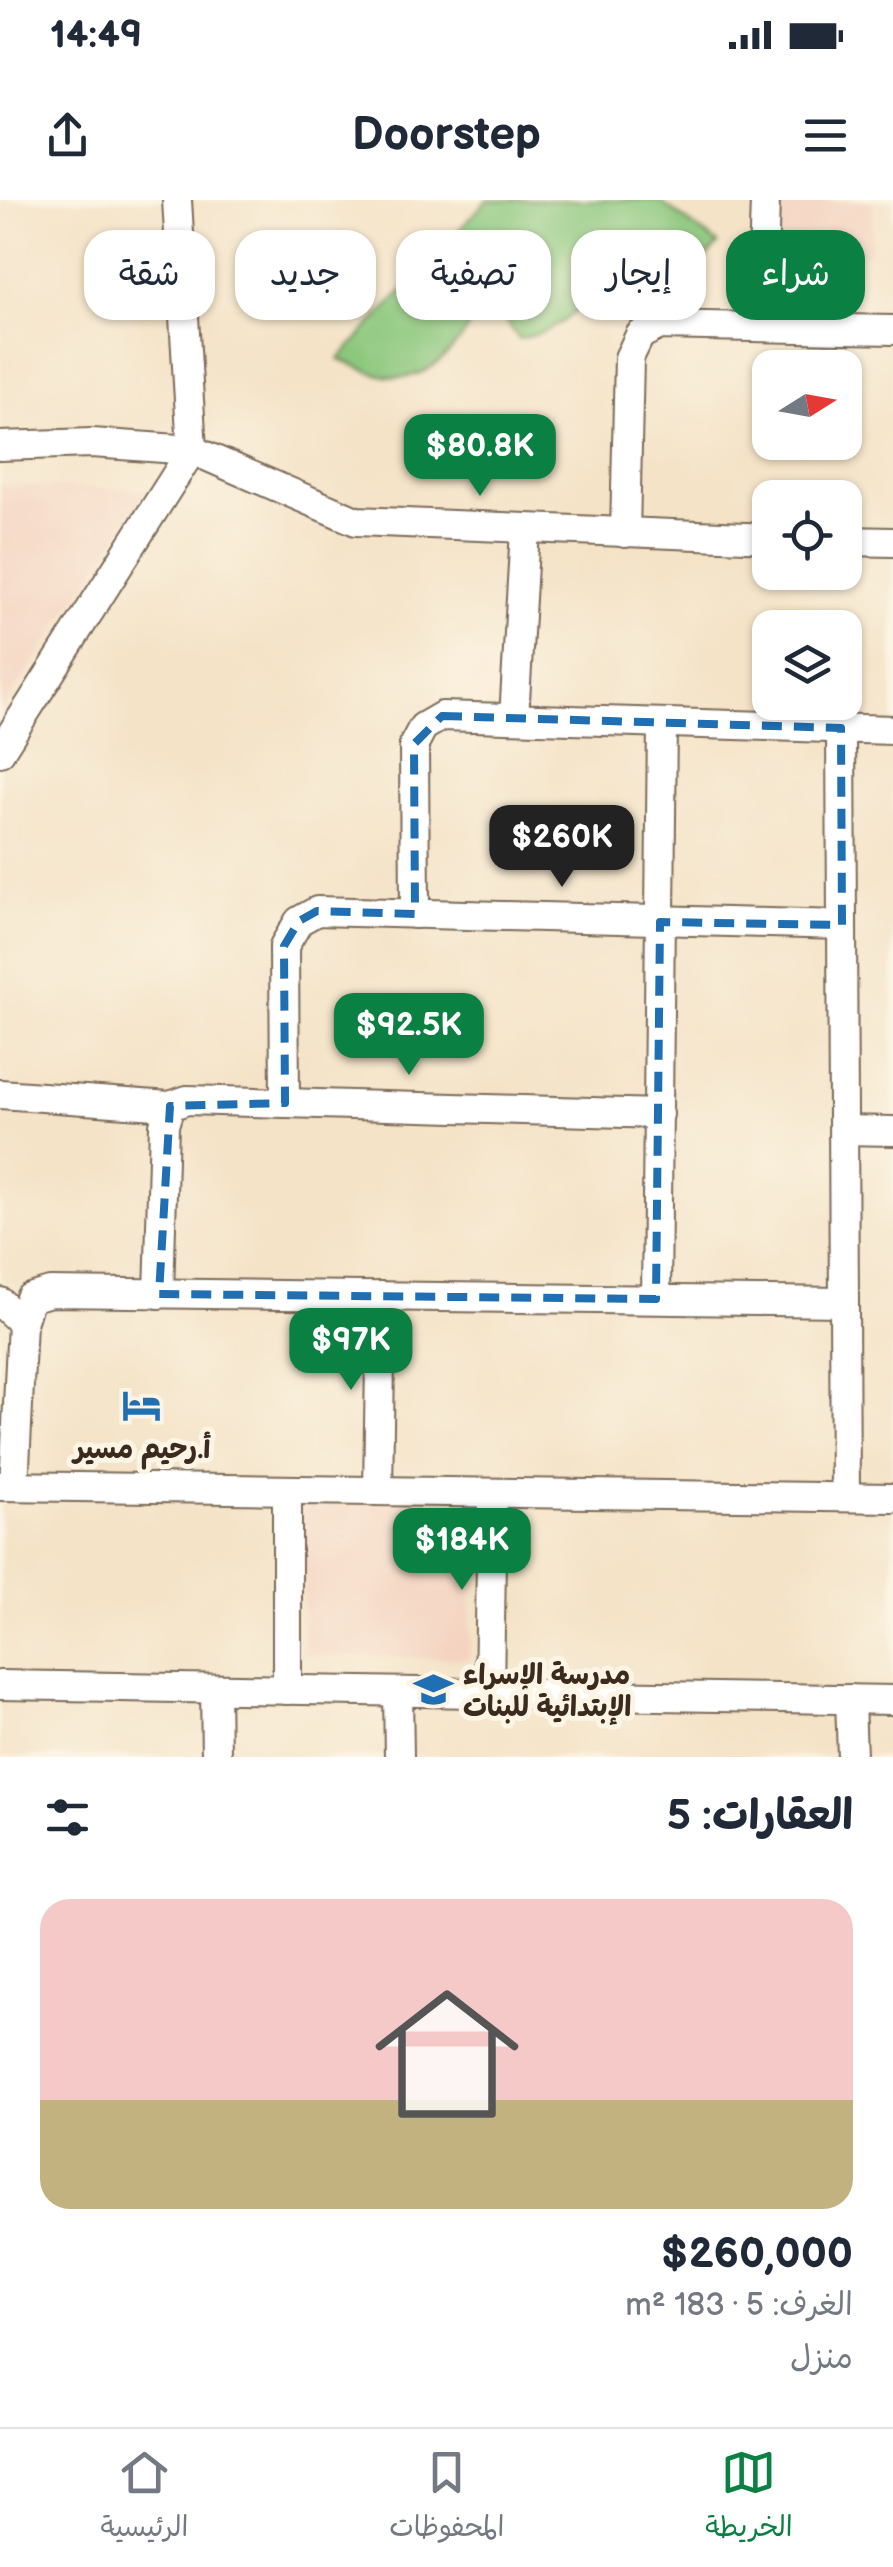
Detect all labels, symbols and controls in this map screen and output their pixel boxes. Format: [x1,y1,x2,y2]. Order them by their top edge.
text: 14:49 [50,13,142,58]
icon: share [40,108,95,163]
text: Doorstep [352,108,541,163]
icon: menu [798,108,853,163]
chip: شقة [84,230,215,320]
chip: جديد [235,230,376,320]
chip: تصفية [396,230,551,320]
chip: إيجار [571,230,706,320]
chip: شراء [726,230,865,320]
north arrow [752,350,862,460]
map controls [752,350,862,720]
pin: $80.8K [399,414,561,499]
text: $80.8K [426,427,534,466]
button: locate [752,480,862,590]
button: layers [752,610,862,720]
pin: $260K [492,805,632,890]
text: $260K [511,818,613,857]
pin: $92.5K [328,993,490,1078]
text: $92.5K [356,1006,462,1045]
pin: $97K [292,1308,410,1393]
text: $97K [311,1321,391,1360]
hotel icon: أ.رحيم مسير [121,1385,163,1427]
place label: أ.رحيم مسير [70,1431,211,1470]
pin: $184K [392,1508,532,1593]
text: $184K [415,1521,509,1560]
place label: مدرسة الإسراء الإبتدائية للبنات [463,1659,631,1725]
school or university icon: مدرسة الإسراء الإبتدائية للبنات [412,1669,454,1711]
icon: filters [40,1790,95,1845]
text: العقارات: 5 [667,1791,853,1842]
icon: home [357,1964,537,2144]
text: $260,000 [661,2229,853,2280]
text: الغرف: 5 · 183 m² [625,2286,853,2325]
text: منزل [790,2339,853,2378]
tab: الرئيسية [100,2445,188,2551]
tab: المحفوظات [389,2445,504,2551]
tab: الخريطة [705,2445,793,2551]

